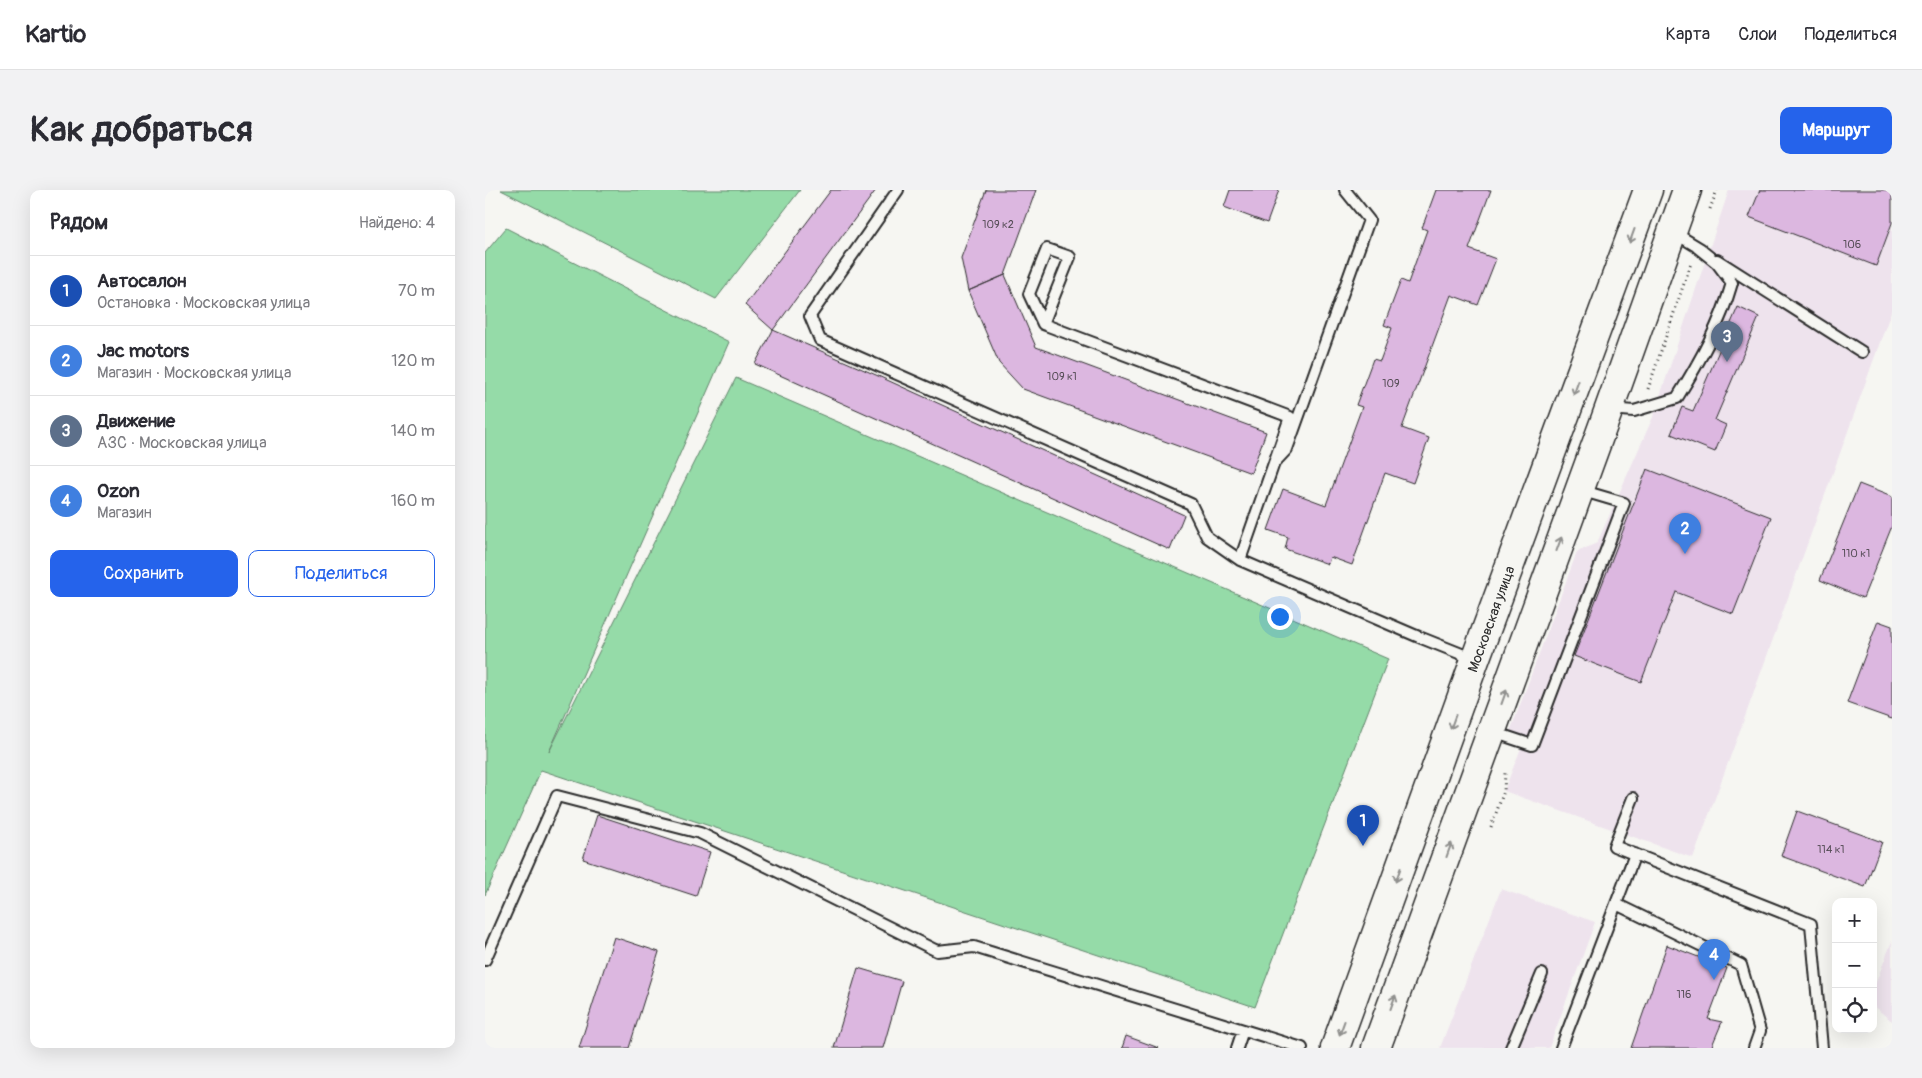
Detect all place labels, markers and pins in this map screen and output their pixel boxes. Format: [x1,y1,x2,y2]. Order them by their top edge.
pin: 3 [1711,321,1743,362]
pin: 2 [1669,513,1701,554]
pin: 1 [1347,805,1379,846]
pin: 4 [1698,939,1730,980]

